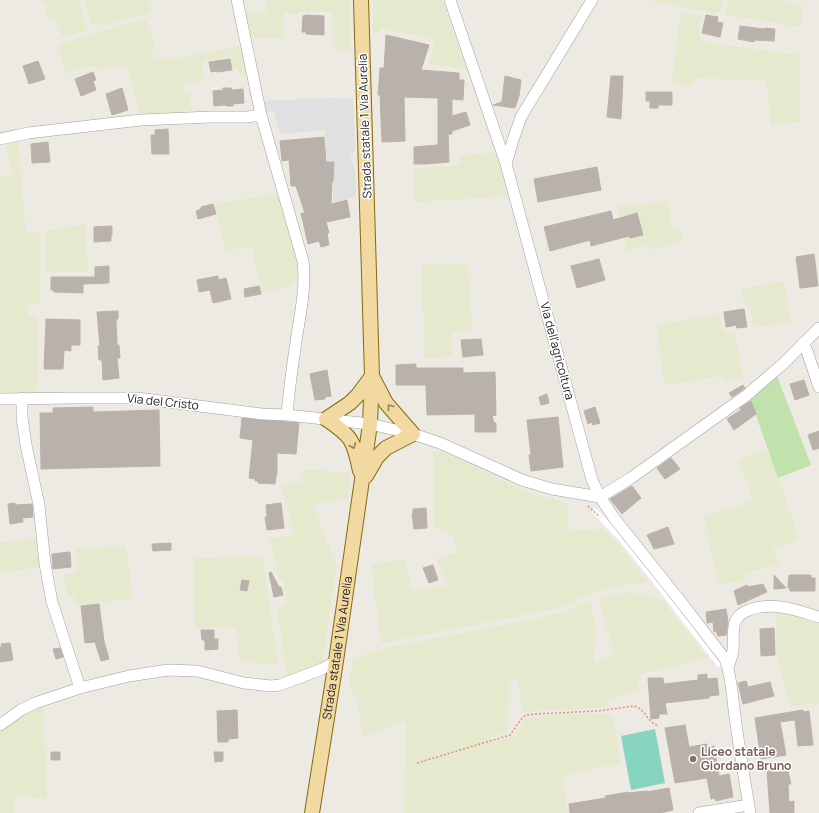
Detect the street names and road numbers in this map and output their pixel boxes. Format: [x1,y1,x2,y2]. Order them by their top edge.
street label: Strada statale 1 Via Aurelia [353,53,376,199]
street label: Via dell'agricoltura [536,300,579,402]
street label: Via del Cristo [126,389,200,414]
street label: Strada statale 1 Via Aurelia [318,575,356,721]

